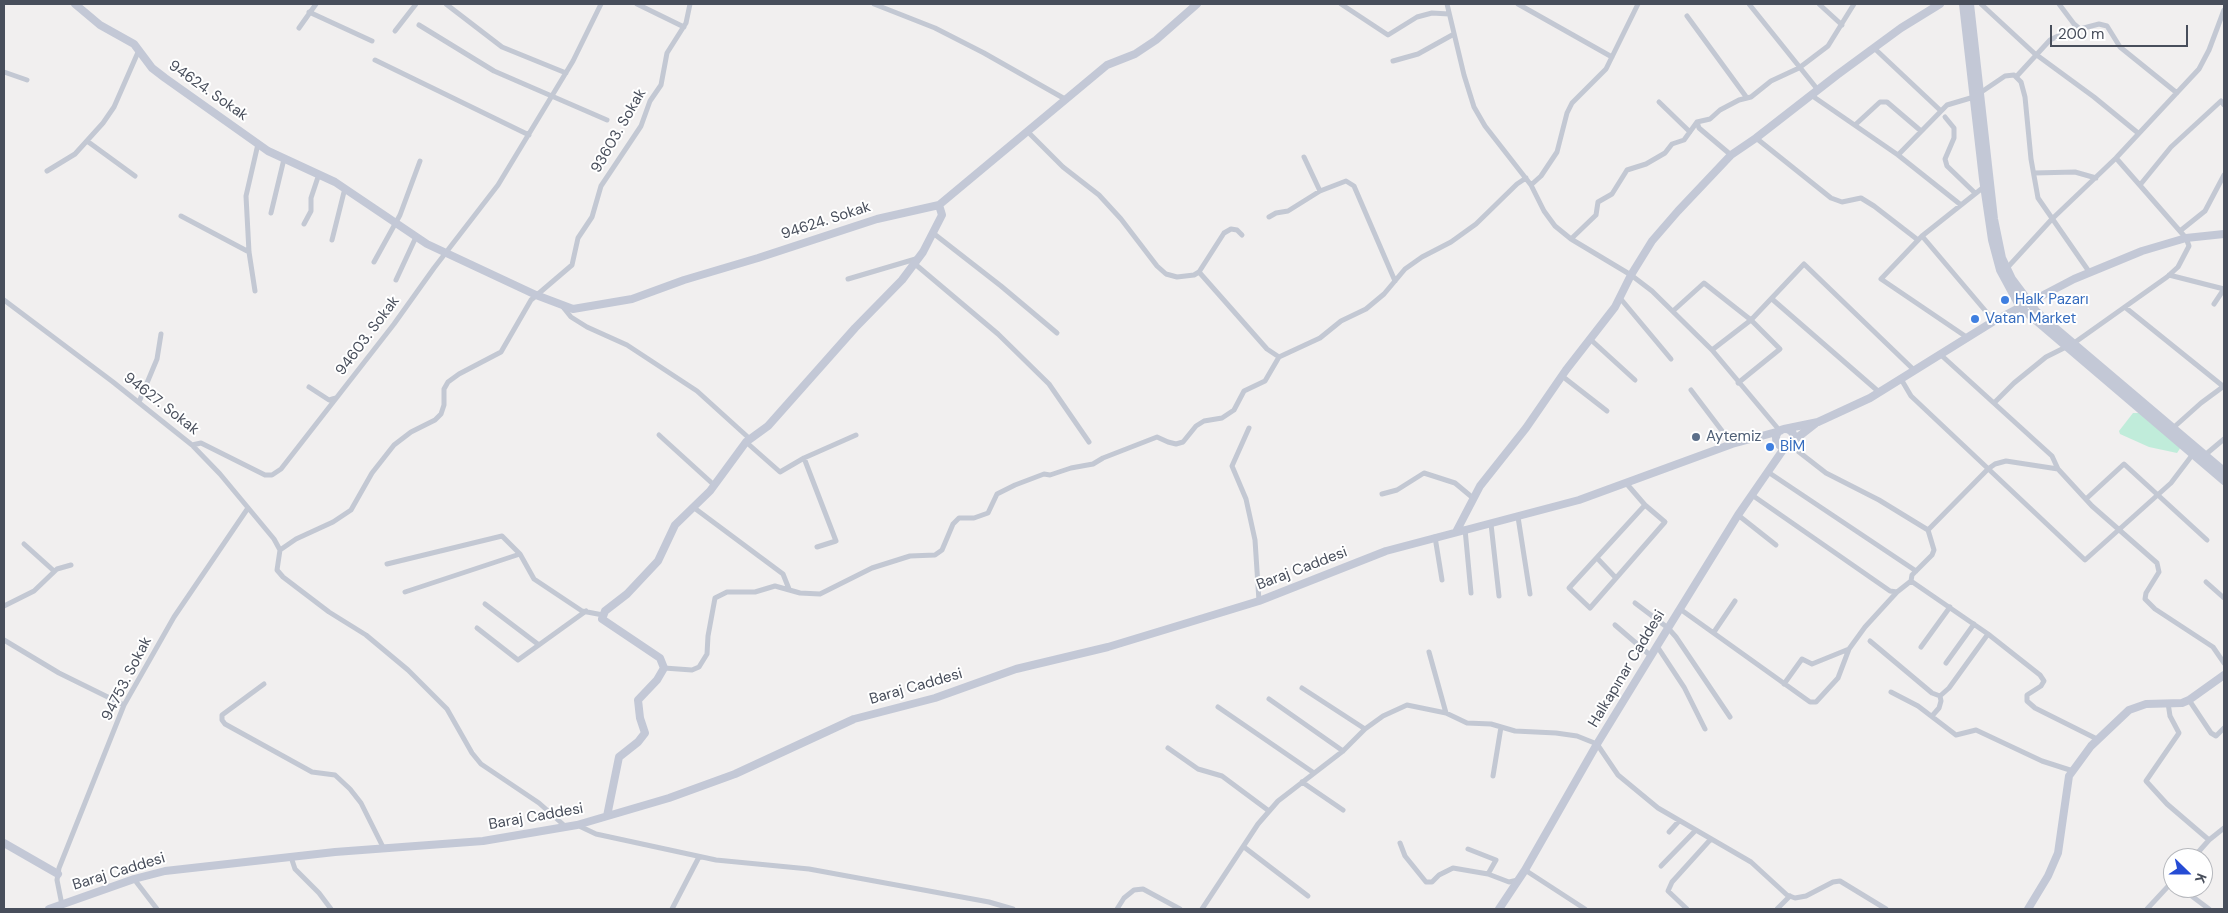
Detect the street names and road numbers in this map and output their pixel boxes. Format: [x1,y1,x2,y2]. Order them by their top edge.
street label: 94624. Sokak [165,57,251,125]
street label: 93603. Sokak [588,86,650,176]
street label: 94624. Sokak [779,198,873,244]
street label: 94603. Sokak [332,293,404,379]
street label: 94627. Sokak [120,369,202,439]
street label: Baraj Caddesi [1254,543,1350,595]
street label: Halkapınar Caddesi [1585,607,1669,731]
street label: 94753. Sokak [98,634,156,724]
street label: Baraj Caddesi [867,665,965,709]
street label: Baraj Caddesi [487,800,585,834]
street label: Baraj Caddesi [71,849,167,895]

